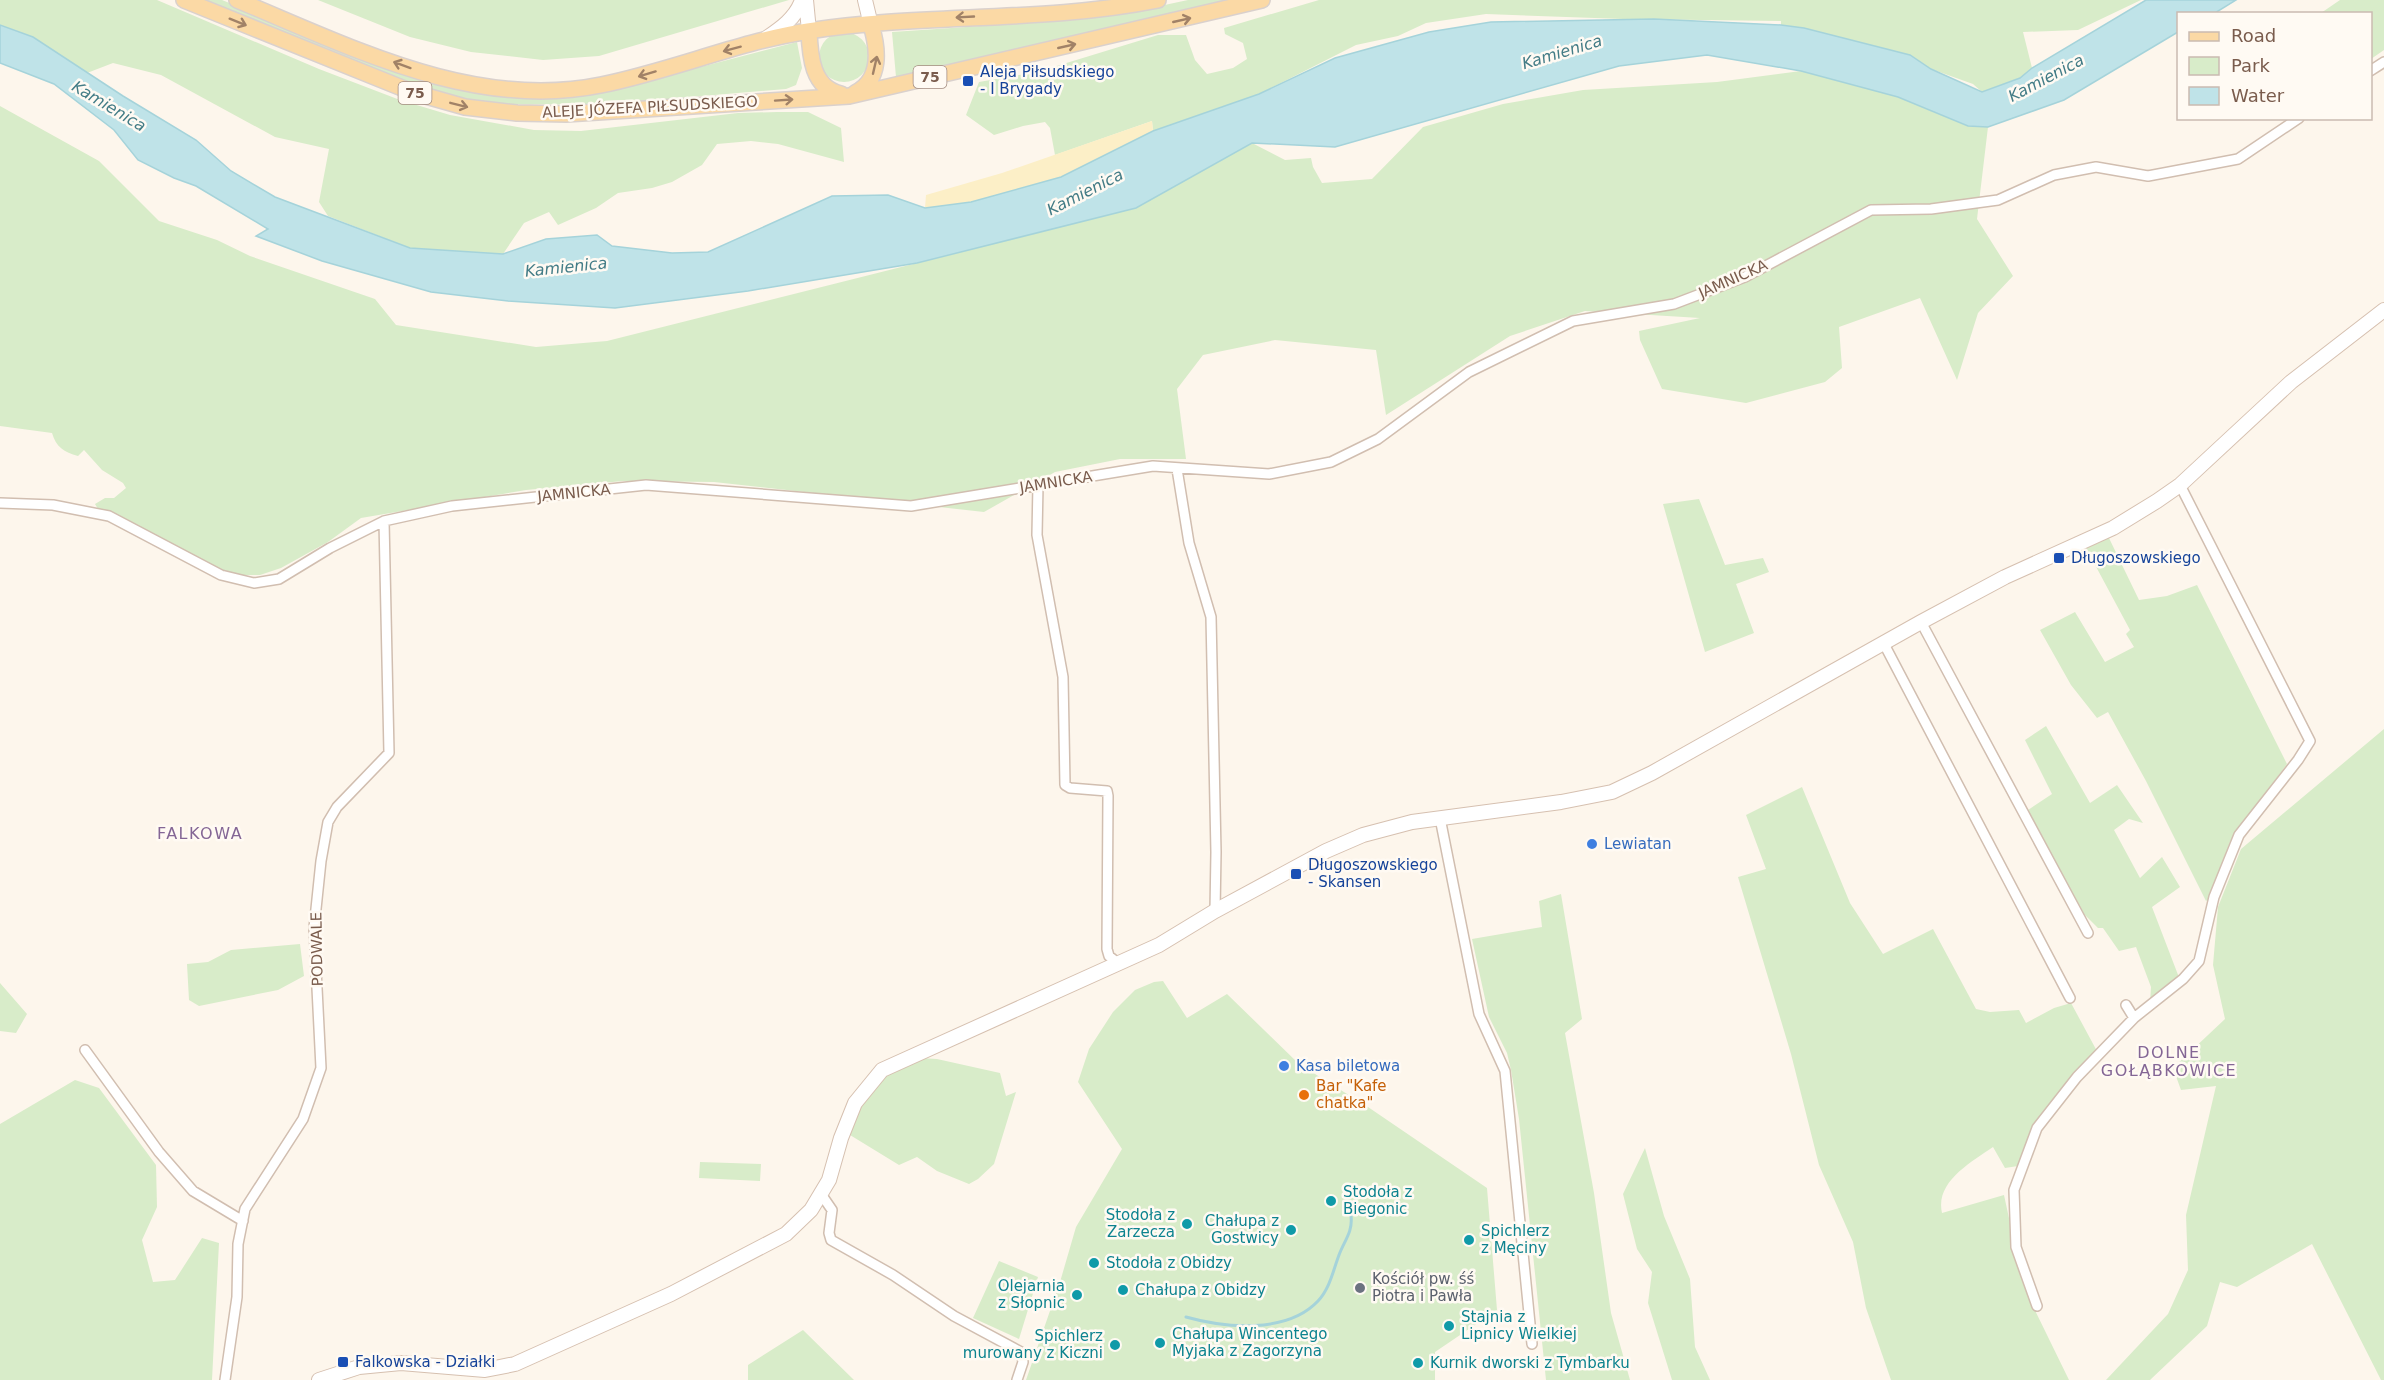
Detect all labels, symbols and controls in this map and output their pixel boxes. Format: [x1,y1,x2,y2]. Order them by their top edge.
one-way arrow [956,12,976,23]
legend [2177,12,2372,120]
one-way arrow [1172,13,1191,25]
one-way arrow [228,17,247,28]
text: Road [2231,25,2276,46]
water label: Kamienica [1520,31,1604,73]
one-way arrow [1057,39,1076,51]
one-way arrow [722,44,741,56]
water label: Kamienica [2005,50,2087,106]
text: Park [2231,55,2270,76]
one-way arrow [870,56,881,75]
one-way arrow [393,59,411,70]
place label: Aleja Piłsudskiego - I Brygady [980,63,1114,98]
road number: 75 [914,66,946,88]
one-way arrow [638,69,657,80]
marker: Aleja Piłsudskiego - I Brygady [961,74,975,88]
water label: Kamienica [69,77,149,135]
road number: 75 [398,82,432,104]
text: Water [2231,85,2285,106]
street label: ALEJE JÓZEFA PIŁSUDSKIEGO [542,91,758,122]
one-way arrow [774,94,794,105]
one-way arrow [450,100,469,112]
water label: Kamienica [1044,165,1126,219]
water label: Kamienica [524,253,608,281]
street label: JAMNICKA [1695,256,1771,303]
street label: JAMNICKA [1017,467,1094,497]
street label: JAMNICKA [536,480,612,506]
place label: Długoszowskiego [2071,549,2201,567]
marker: Długoszowskiego [2052,551,2066,565]
district label: FALKOWA [157,824,243,843]
place label: Lewiatan [1604,835,1672,853]
marker: Lewiatan [1585,837,1599,851]
place label: Długoszowskiego - Skansen [1308,856,1438,891]
marker: Długoszowskiego - Skansen [1289,867,1303,881]
street label: PODWALE [307,912,327,986]
district label: DOLNE GOŁĄBKOWICE [2101,1043,2237,1080]
place label: Kasa biletowa [1296,1057,1400,1075]
marker: Kasa biletowa [1277,1059,1291,1073]
place label: Bar "Kafe chatka" [1316,1077,1387,1112]
marker: Bar "Kafe chatka" [1297,1088,1311,1102]
place label: Stodoła z Biegonic [1343,1183,1413,1218]
marker: Stodoła z Biegonic [1324,1194,1338,1208]
place label: Stodoła z Zarzecza [1106,1206,1175,1241]
place label: Chałupa z Gostwicy [1205,1212,1279,1247]
marker: Stodoła z Zarzecza [1180,1217,1194,1231]
place label: Spichlerz z Męciny [1481,1222,1550,1257]
marker: Chałupa z Gostwicy [1284,1223,1298,1237]
marker: Spichlerz z Męciny [1462,1233,1476,1247]
place label: Stodoła z Obidzy [1106,1254,1232,1272]
marker: Stodoła z Obidzy [1087,1256,1101,1270]
place label: Kościół pw. śś Piotra i Pawła [1372,1270,1474,1305]
place label: Olejarnia z Słopnic [998,1277,1065,1312]
place label: Chałupa z Obidzy [1135,1281,1266,1299]
marker: Kościół pw. śś Piotra i Pawła [1353,1281,1367,1295]
marker: Chałupa z Obidzy [1116,1283,1130,1297]
marker: Olejarnia z Słopnic [1070,1288,1084,1302]
place label: Stajnia z Lipnicy Wielkiej [1461,1308,1577,1343]
marker: Stajnia z Lipnicy Wielkiej [1442,1319,1456,1333]
place label: Chałupa Wincentego Myjaka z Zagorzyna [1172,1325,1327,1360]
place label: Spichlerz murowany z Kiczni [963,1327,1103,1362]
marker: Chałupa Wincentego Myjaka z Zagorzyna [1153,1336,1167,1350]
marker: Spichlerz murowany z Kiczni [1108,1338,1122,1352]
place label: Falkowska - Działki [355,1353,496,1371]
place label: Kurnik dworski z Tymbarku [1430,1354,1630,1372]
marker: Falkowska - Działki [336,1355,350,1369]
marker: Kurnik dworski z Tymbarku [1411,1356,1425,1370]

